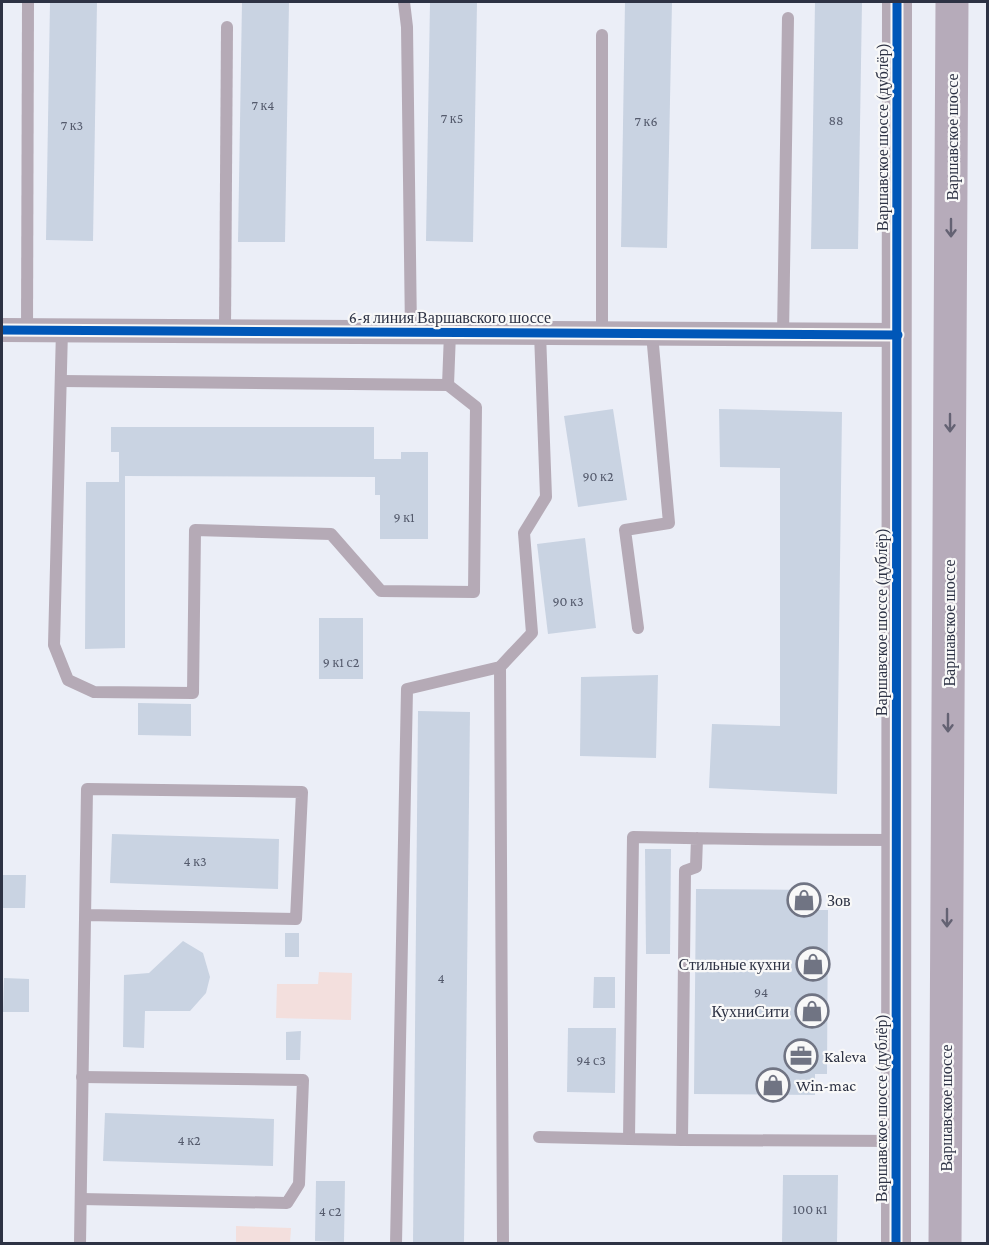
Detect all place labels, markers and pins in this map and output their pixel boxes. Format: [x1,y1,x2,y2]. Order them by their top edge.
shop icon: Зов [786,882,822,918]
place label: Зов [827,892,851,909]
shop icon: Стильные кухни [795,946,831,982]
place label: Стильные кухни [679,956,790,974]
shop icon: КухниСити [794,993,830,1029]
place label: КухниСити [712,1003,789,1021]
office icon: Kaleva [783,1038,819,1074]
place label: Kaleva [824,1048,867,1065]
shop icon: Win-mac [755,1067,791,1103]
place label: Win-mac [796,1077,856,1094]

